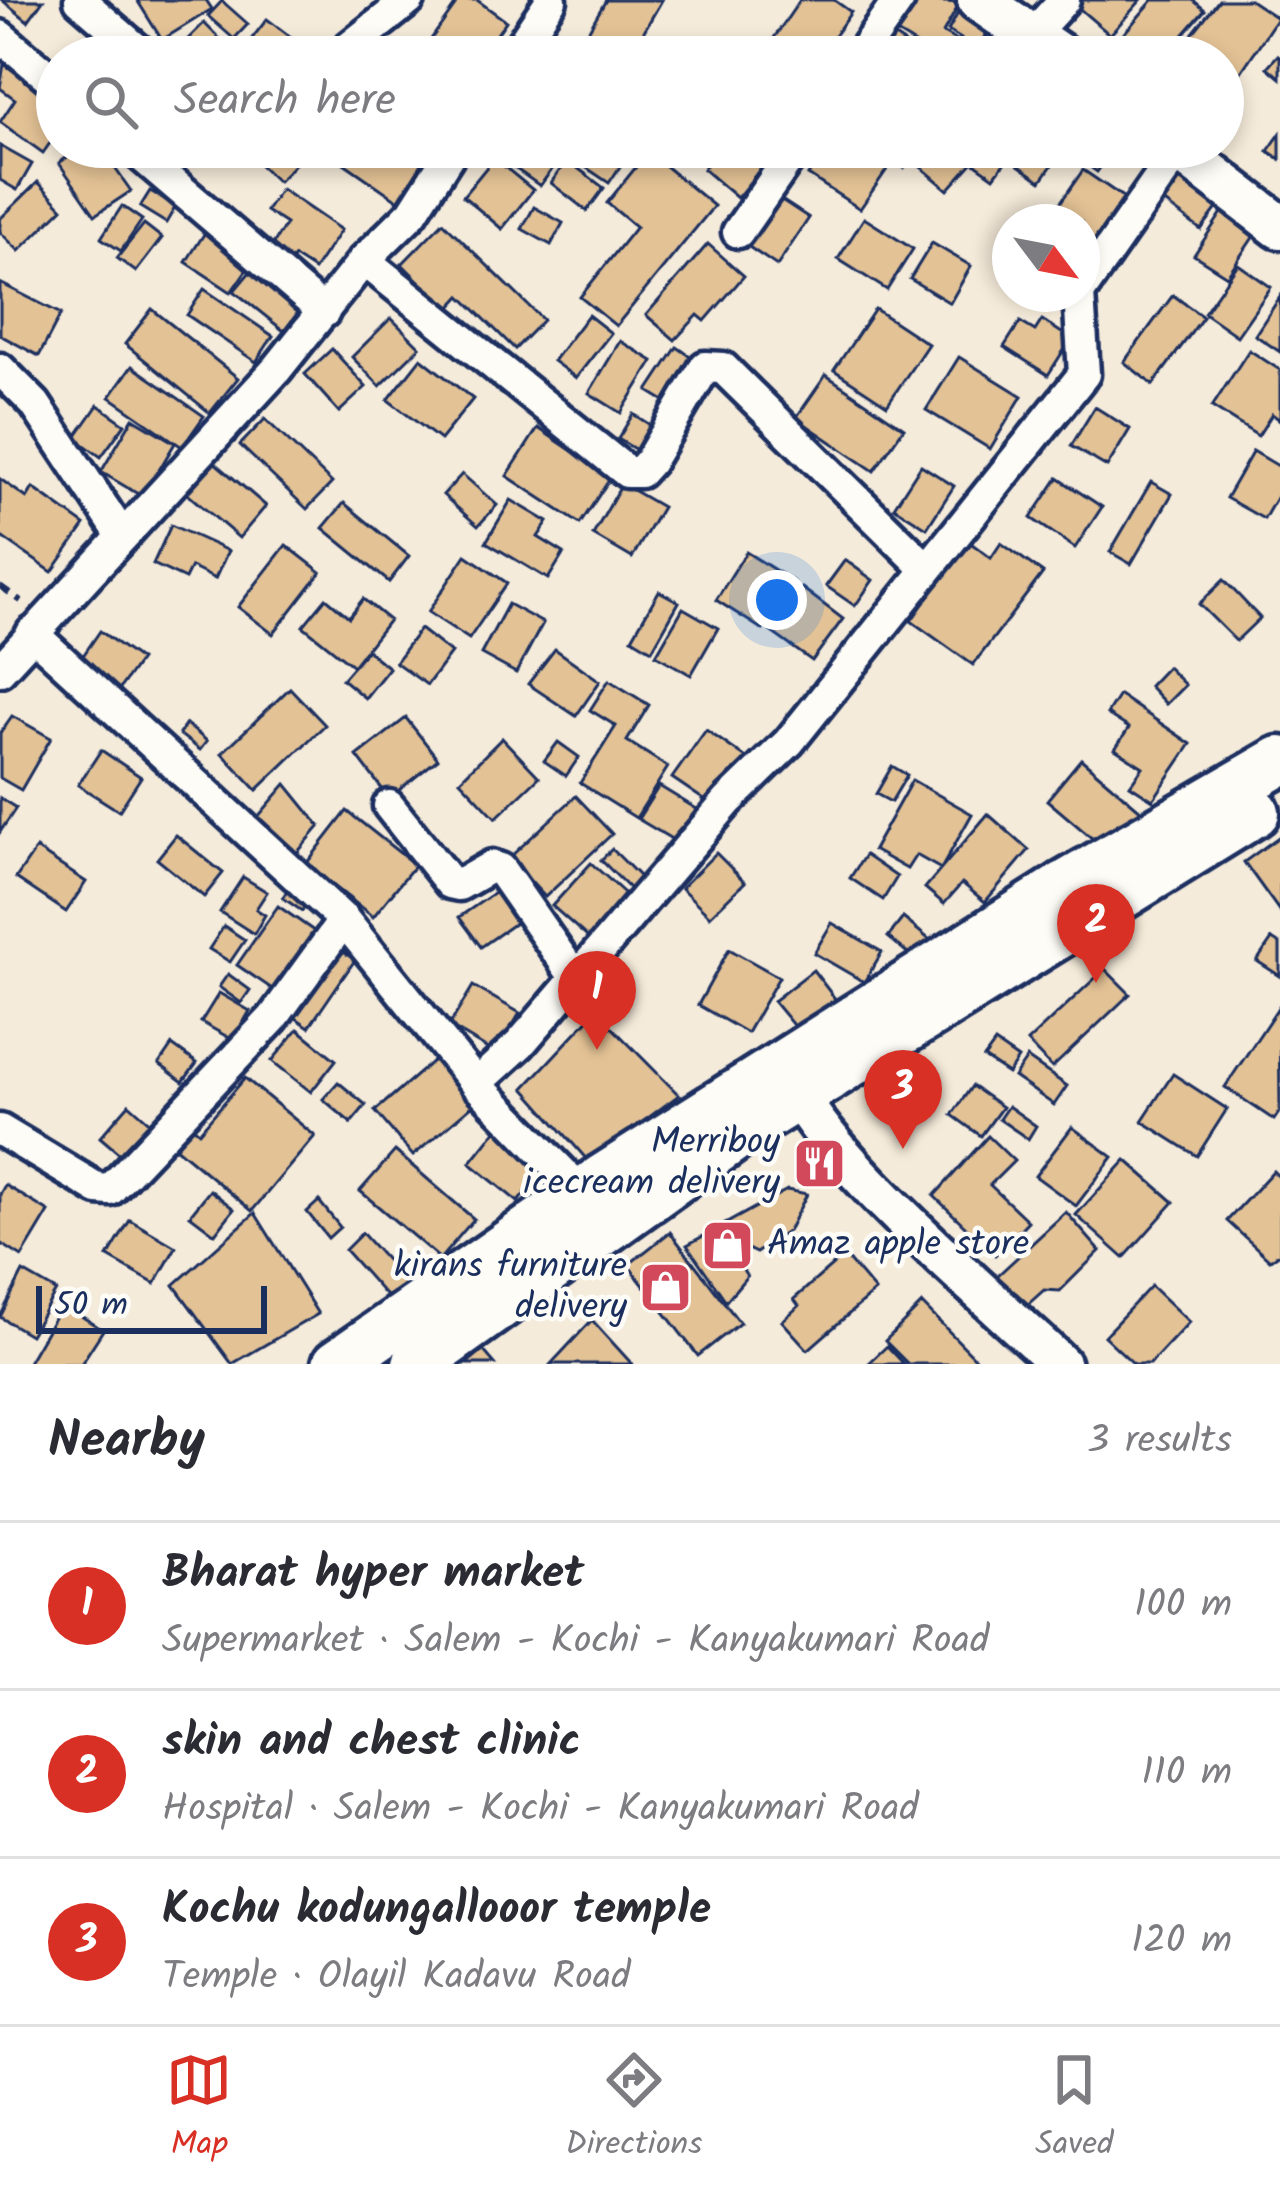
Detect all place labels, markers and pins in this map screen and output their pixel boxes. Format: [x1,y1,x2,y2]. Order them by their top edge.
pin: 2 [1057,884,1135,983]
pin: 1 [558,951,636,1050]
pin: 3 [864,1050,942,1149]
place label: Merriboy icecream delivery [523,1115,781,1213]
restaurant icon: Merriboy icecream delivery [791,1136,847,1192]
shop icon: Amaz apple store [700,1217,756,1273]
place label: Amaz apple store [767,1217,1029,1274]
place label: kirans furniture delivery [394,1239,628,1337]
shop icon: kirans furniture delivery [638,1260,694,1316]

